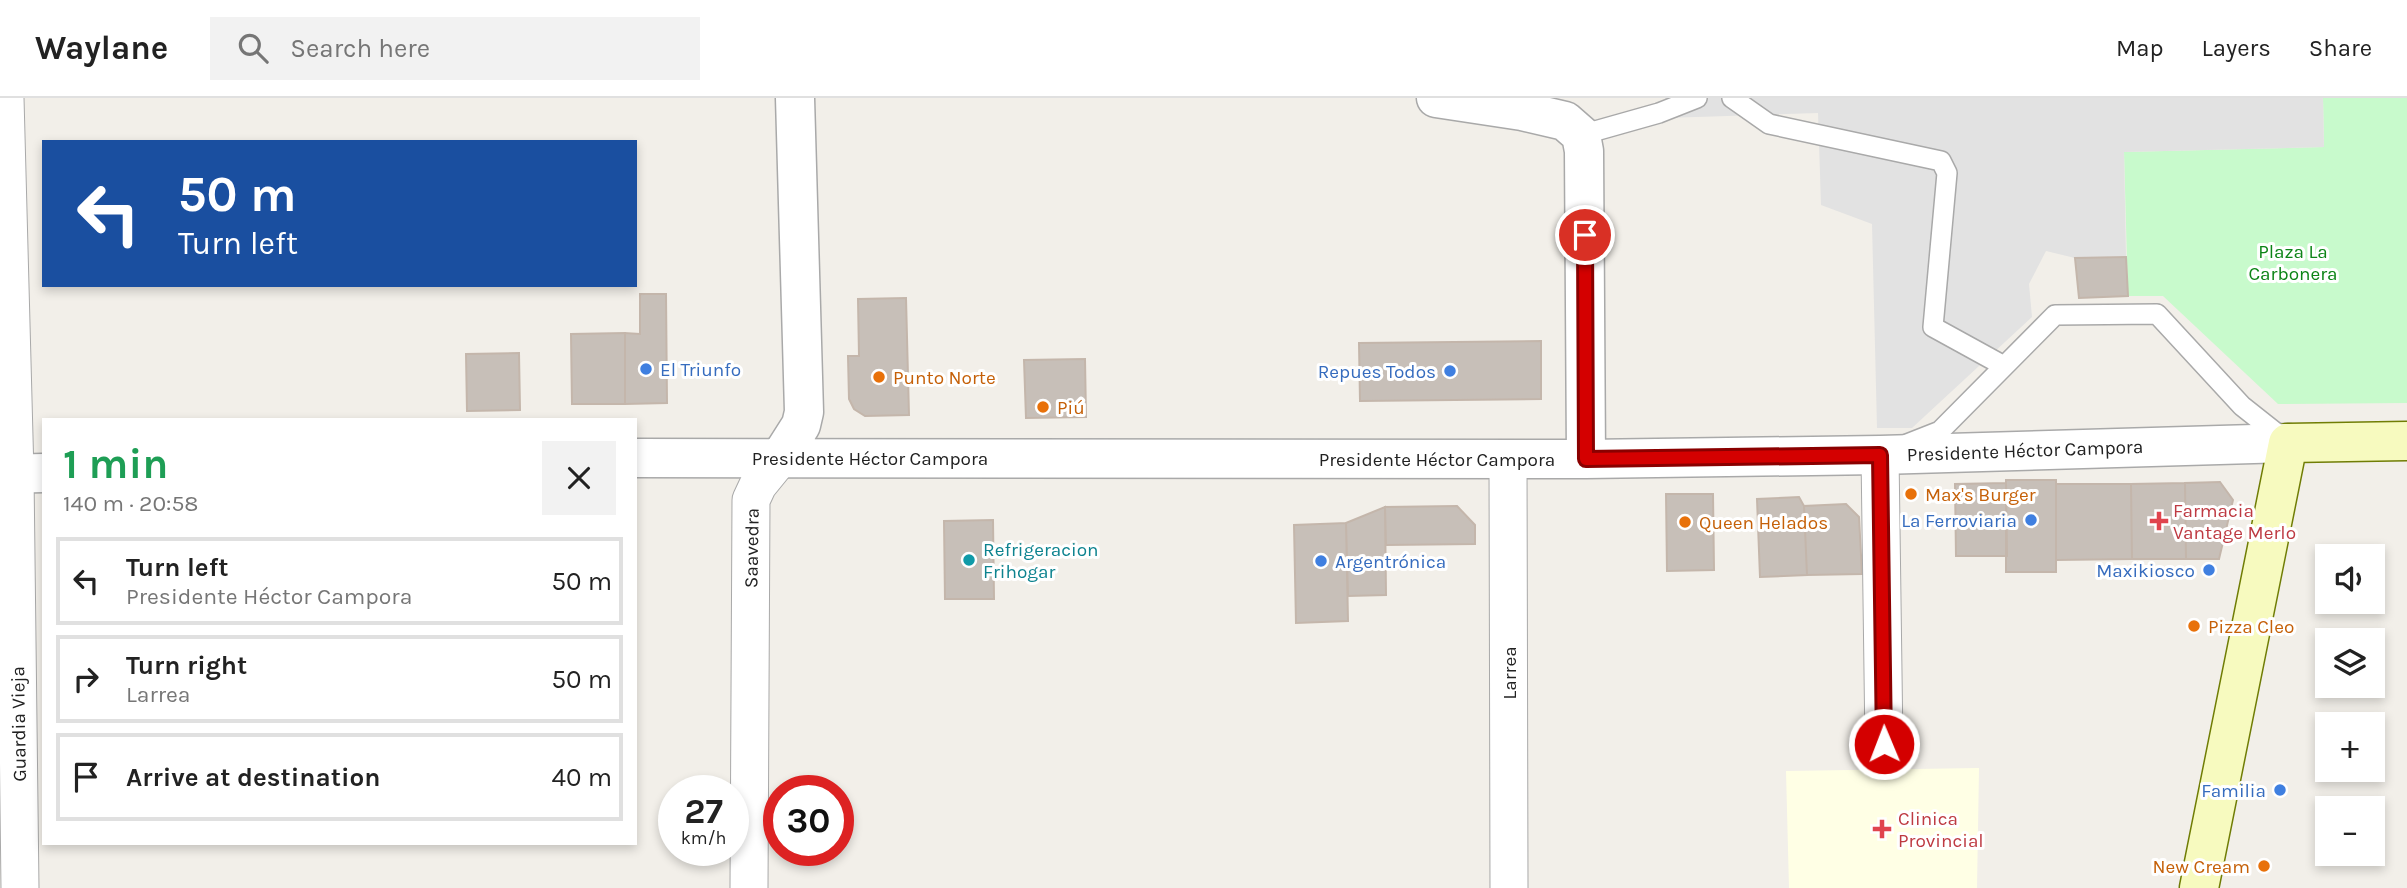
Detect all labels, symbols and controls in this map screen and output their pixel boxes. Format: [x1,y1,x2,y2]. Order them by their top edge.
search box [210,17,700,80]
text: Waylane [35,29,168,67]
icon: search [234,29,272,67]
text: Search here [290,33,430,64]
text: Map [2116,34,2164,62]
text: Layers [2202,34,2271,62]
text: Share [2309,34,2372,62]
text: 50 m [178,166,296,223]
icon: left [63,168,154,259]
pin [1555,205,1615,265]
icon: arrive [1566,216,1604,254]
text: Turn left [178,225,298,262]
park label: Plaza La Carbonera [2248,241,2338,285]
place label: El Triunfo [660,359,741,381]
marker: El Triunfo [638,361,654,377]
place label: Repues Todos [1318,361,1436,383]
marker: Repues Todos [1442,363,1458,379]
place label: Punto Norte [893,367,996,389]
marker: Punto Norte [871,369,887,385]
place label: Piú [1057,397,1085,419]
marker: Piú [1035,399,1051,415]
street label: Presidente Héctor Campora [1906,436,2144,466]
text: 1 min [63,439,168,489]
button: close [542,441,616,515]
street label: Presidente Héctor Campora [752,448,988,470]
street label: Presidente Héctor Campora [1319,449,1555,471]
place label: Max's Burger [1925,484,2036,506]
marker: Max's Burger [1903,486,1919,502]
text: 140 m · 20:58 [63,490,199,517]
place label: Farmacia Vantage Merlo [2173,500,2296,544]
street label: Saavedra [740,508,764,588]
place label: La Ferroviaria [1901,510,2017,532]
place label: Queen Helados [1699,512,1828,534]
marker: La Ferroviaria [2023,512,2039,528]
marker: Farmacia Vantage Merlo [2151,513,2167,529]
marker: Queen Helados [1677,514,1693,530]
place label: Refrigeracion Frihogar [983,539,1099,583]
map controls [2315,544,2385,866]
button: sound [2315,544,2385,614]
place label: Argentrónica [1335,551,1446,573]
text: Turn left [126,552,228,583]
marker: Refrigeracion Frihogar [961,552,977,568]
marker: Argentrónica [1313,553,1329,569]
place label: Maxikiosco [2096,560,2195,582]
icon: left [67,562,105,600]
marker: Maxikiosco [2201,562,2217,578]
text: 50 m [551,566,612,597]
text: Presidente Héctor Campora [126,583,412,610]
place label: Pizza Cleo [2208,616,2294,638]
marker: Pizza Cleo [2186,618,2202,634]
button: layers [2315,628,2385,698]
street label: Larrea [1499,646,1521,700]
text: Turn right [126,650,247,681]
icon: right [67,660,105,698]
text: 50 m [551,664,612,695]
street label: Guardia Vieja [7,666,31,782]
text: Larrea [126,681,191,708]
position arrow [1847,707,1921,781]
button: + [2315,712,2385,782]
icon: arrive [67,758,105,796]
text: Arrive at destination [126,762,380,793]
text: 40 m [552,762,612,793]
speed limit sign: 30 [763,775,854,866]
place label: Familia [2201,780,2266,802]
marker: Familia [2272,782,2288,798]
text: 27 [684,791,723,832]
button: − [2315,796,2385,866]
place label: Clinica Provincial [1898,808,1984,852]
marker: Clinica Provincial [1872,819,1892,839]
text: km/h [681,827,726,849]
place label: New Cream [2152,856,2250,878]
marker: New Cream [2256,858,2272,874]

